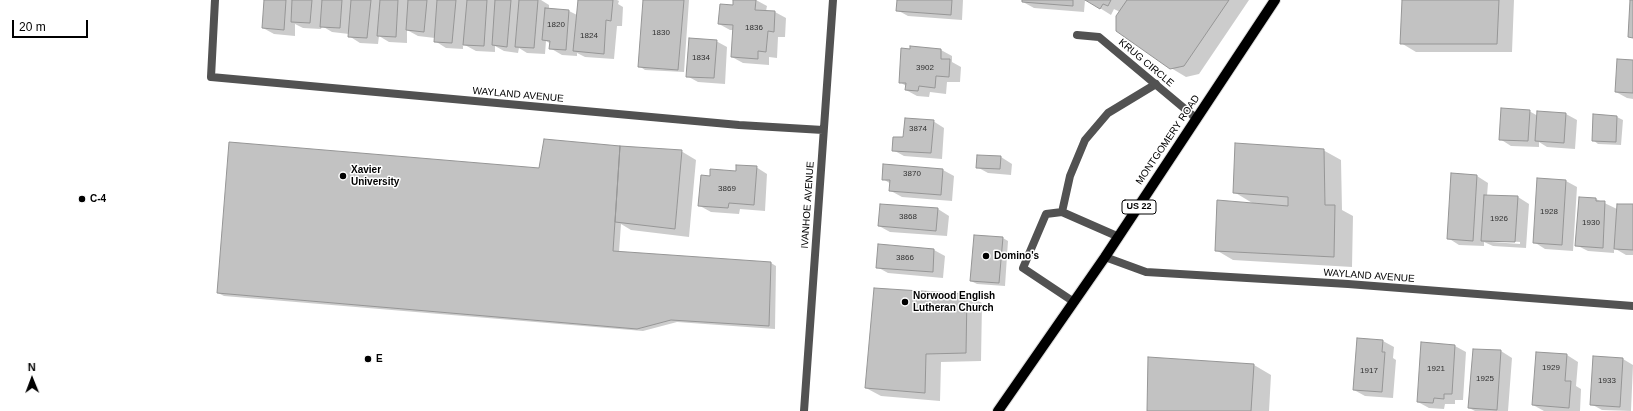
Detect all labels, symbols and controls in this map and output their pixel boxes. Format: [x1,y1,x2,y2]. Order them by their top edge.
scale bar [14,12,90,38]
text: 20 m [19,20,46,34]
house number: 1820 [547,20,565,30]
house number: 1836 [745,23,763,33]
house number: 1830 [652,28,670,38]
house number: 1824 [580,31,598,41]
street label: KRUG CIRCLE [1116,36,1176,90]
house number: 1834 [692,53,710,63]
house number: 3902 [916,63,934,73]
street label: WAYLAND AVENUE [472,85,564,105]
street label: MONTGOMERY ROAD [1134,93,1202,187]
house number: 3874 [909,124,927,134]
street label: IVANHOE AVENUE [799,161,817,249]
place label: Xavier University [351,164,399,188]
house number: 3870 [903,169,921,179]
marker: Xavier University [338,171,348,181]
house number: 3869 [718,184,736,194]
place label: C-4 [90,193,106,205]
marker: C-4 [77,194,87,204]
road number: US 22 [1122,200,1156,214]
house number: 1928 [1540,207,1558,217]
house number: 3868 [899,212,917,222]
house number: 1926 [1490,214,1508,224]
house number: 1930 [1582,218,1600,228]
place label: Domino's [994,250,1039,262]
marker: Domino's [981,251,991,261]
house number: 3866 [896,253,914,263]
street label: WAYLAND AVENUE [1323,267,1415,285]
place label: Norwood English Lutheran Church [913,290,995,314]
marker: Norwood English Lutheran Church [900,297,910,307]
place label: E [376,353,383,365]
marker: E [363,354,373,364]
north arrow [12,359,52,399]
text: N [28,361,36,373]
house number: 1929 [1542,363,1560,373]
house number: 1921 [1427,364,1445,374]
house number: 1917 [1360,366,1378,376]
house number: 1925 [1476,374,1494,384]
house number: 1933 [1598,376,1616,386]

